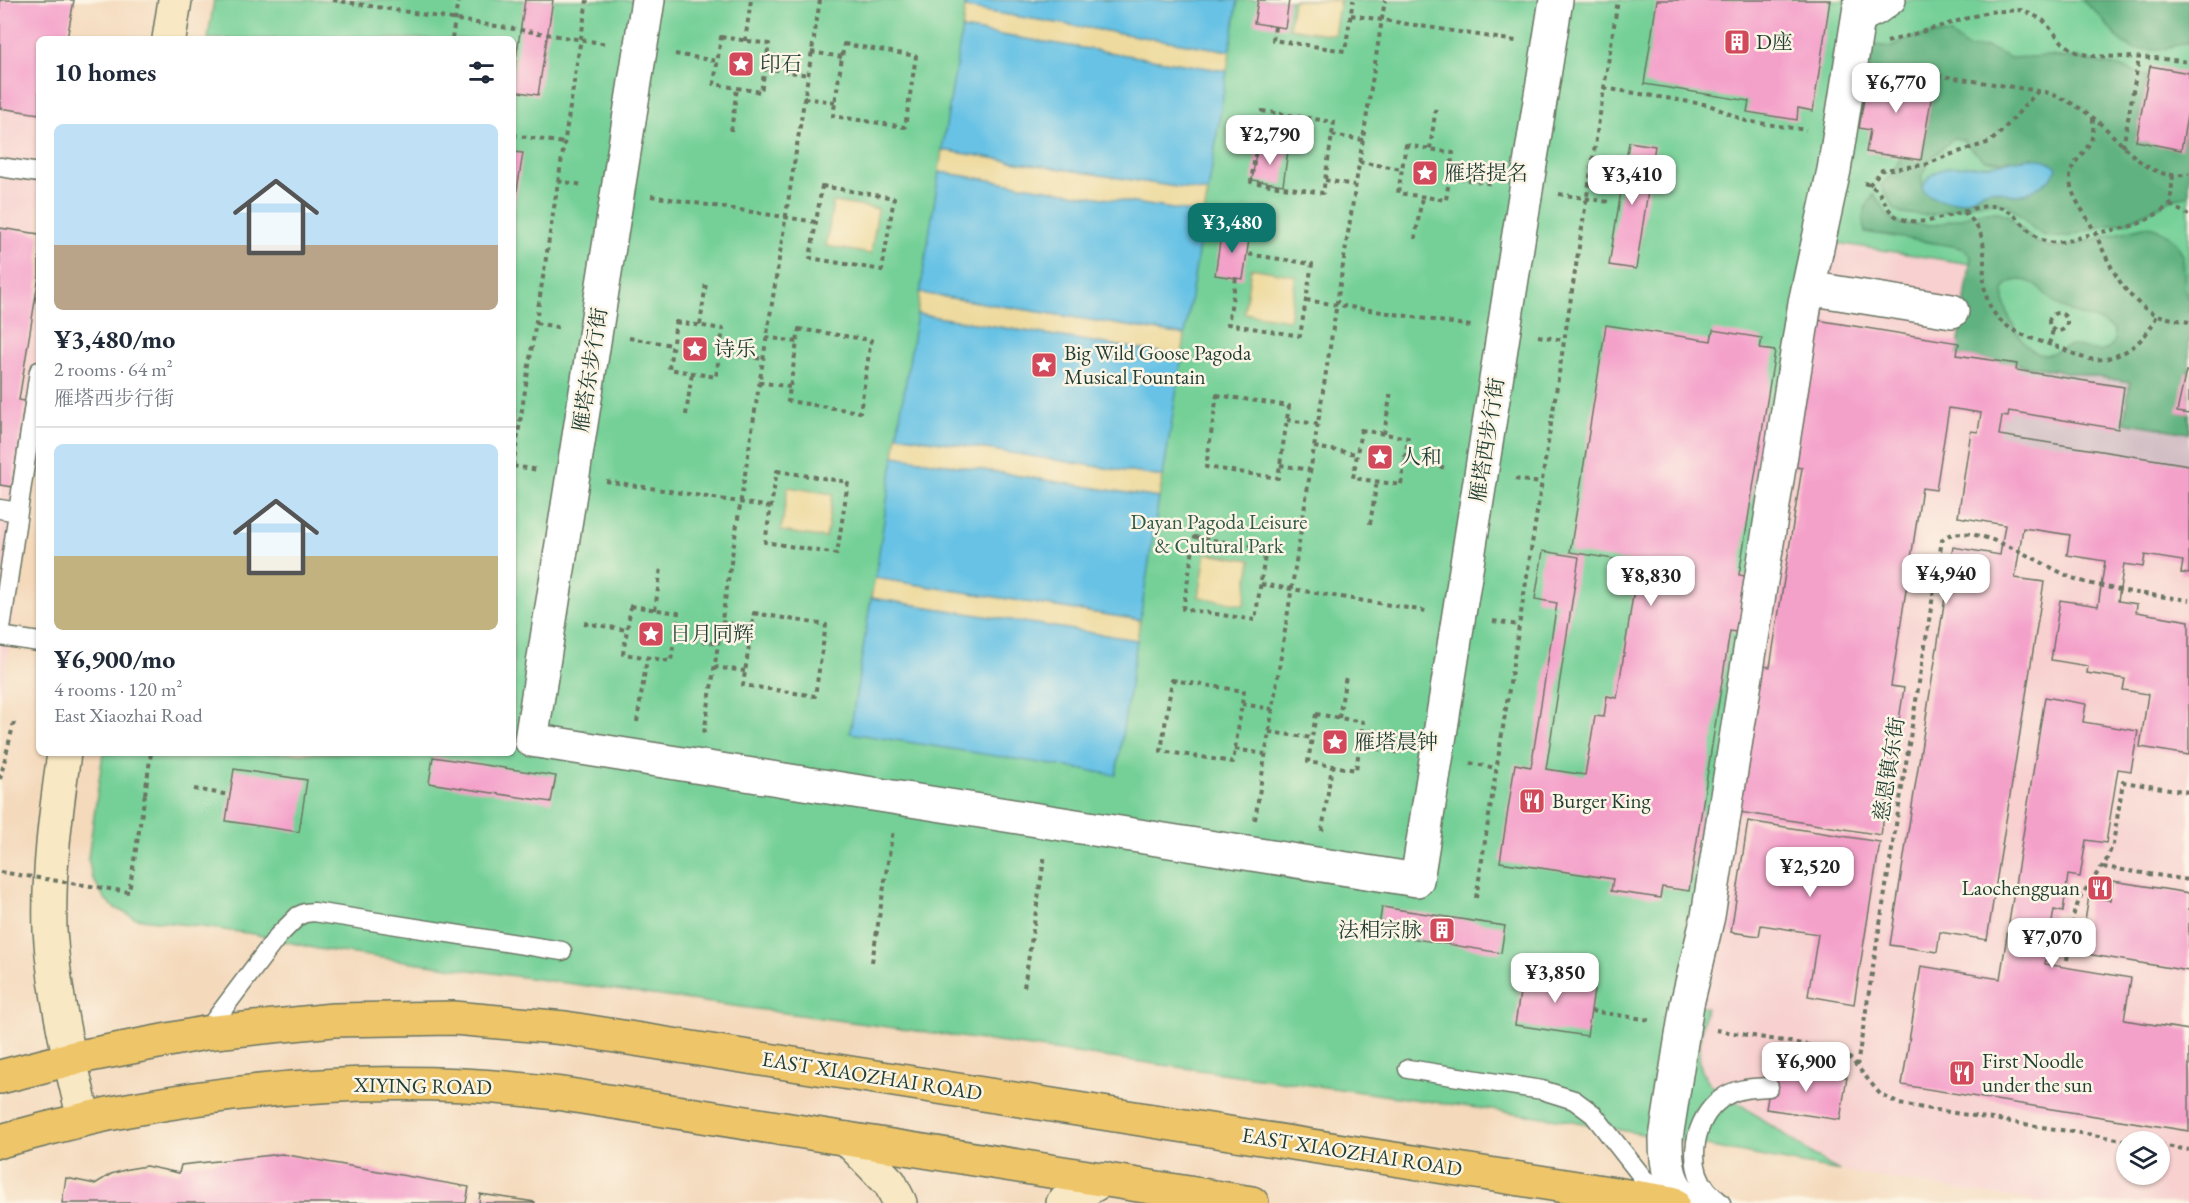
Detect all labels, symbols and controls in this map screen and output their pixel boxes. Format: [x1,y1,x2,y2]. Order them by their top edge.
building icon: D座 [1722,27,1752,57]
place label: D座 [1756,28,1793,55]
place icon: 印石 [726,49,756,79]
place label: 印石 [760,50,802,77]
text: 10 homes [54,55,156,89]
icon: filters [465,56,498,89]
pin: ¥6,770 [1847,63,1945,114]
text: ¥6,770 [1866,69,1926,95]
pin: ¥2,790 [1221,115,1319,166]
text: ¥2,790 [1240,121,1300,147]
pin: ¥3,410 [1583,155,1681,206]
place icon: 雁塔提名 [1410,158,1440,188]
place label: 雁塔提名 [1444,159,1528,186]
text: ¥3,410 [1602,161,1662,187]
icon: home [222,163,330,271]
pin: ¥3,480 [1183,203,1281,254]
text: ¥3,480 [1202,209,1262,235]
street label: 雁塔东步行街 [566,306,613,434]
text: ¥3,480/mo [54,322,175,356]
place icon: 诗乐 [680,334,710,364]
place label: 诗乐 [714,335,756,362]
place label: Big Wild Goose Pagoda Musical Fountain [1064,339,1252,390]
place icon: Big Wild Goose Pagoda Musical Fountain [1029,350,1059,380]
text: 2 rooms · 64 m² [54,356,173,382]
street label: 雁塔西步行街 [1463,376,1510,504]
text: 雁塔西步行街 [54,385,174,411]
place icon: 人和 [1365,442,1395,472]
place label: 人和 [1400,443,1442,470]
icon: home [222,483,330,591]
park label: Dayan Pagoda Leisure & Cultural Park [1131,508,1307,559]
pin: ¥4,940 [1897,554,1995,605]
pin: ¥8,830 [1602,556,1700,607]
text: ¥4,940 [1916,560,1976,586]
text: ¥8,830 [1621,562,1681,588]
place icon: 日月同辉 [636,619,666,649]
place label: 日月同辉 [670,620,754,647]
text: ¥6,900/mo [54,642,175,676]
text: 4 rooms · 120 m² [54,676,182,702]
text: East Xiaozhai Road [54,702,203,728]
street label: 慈恩镇东街 [1867,715,1910,823]
place icon: 雁塔晨钟 [1320,727,1350,757]
place label: 雁塔晨钟 [1354,728,1438,755]
restaurant icon: Burger King [1517,786,1547,816]
place label: Burger King [1552,787,1651,814]
pin: ¥2,520 [1761,847,1859,898]
text: ¥2,520 [1780,853,1840,879]
restaurant icon: Laochengguan [2085,873,2115,903]
place label: Laochengguan [1962,874,2080,901]
building icon: 法相宗脉 [1427,915,1457,945]
place label: 法相宗脉 [1338,916,1422,943]
pin: ¥7,070 [2003,918,2101,969]
text: ¥7,070 [2022,924,2082,950]
pin: ¥3,850 [1506,953,1604,1004]
text: ¥3,850 [1525,959,1585,985]
pin: ¥6,900 [1757,1042,1855,1093]
street label: EAST XIAOZHAI ROAD [760,1045,984,1106]
place label: First Noodle under the sun [1982,1047,2093,1098]
text: ¥6,900 [1776,1048,1836,1074]
restaurant icon: First Noodle under the sun [1947,1058,1977,1088]
street label: XIYING ROAD [353,1071,492,1100]
street label: EAST XIAOZHAI ROAD [1240,1121,1464,1182]
map controls [2116,1131,2170,1185]
button: layers [2116,1131,2170,1185]

